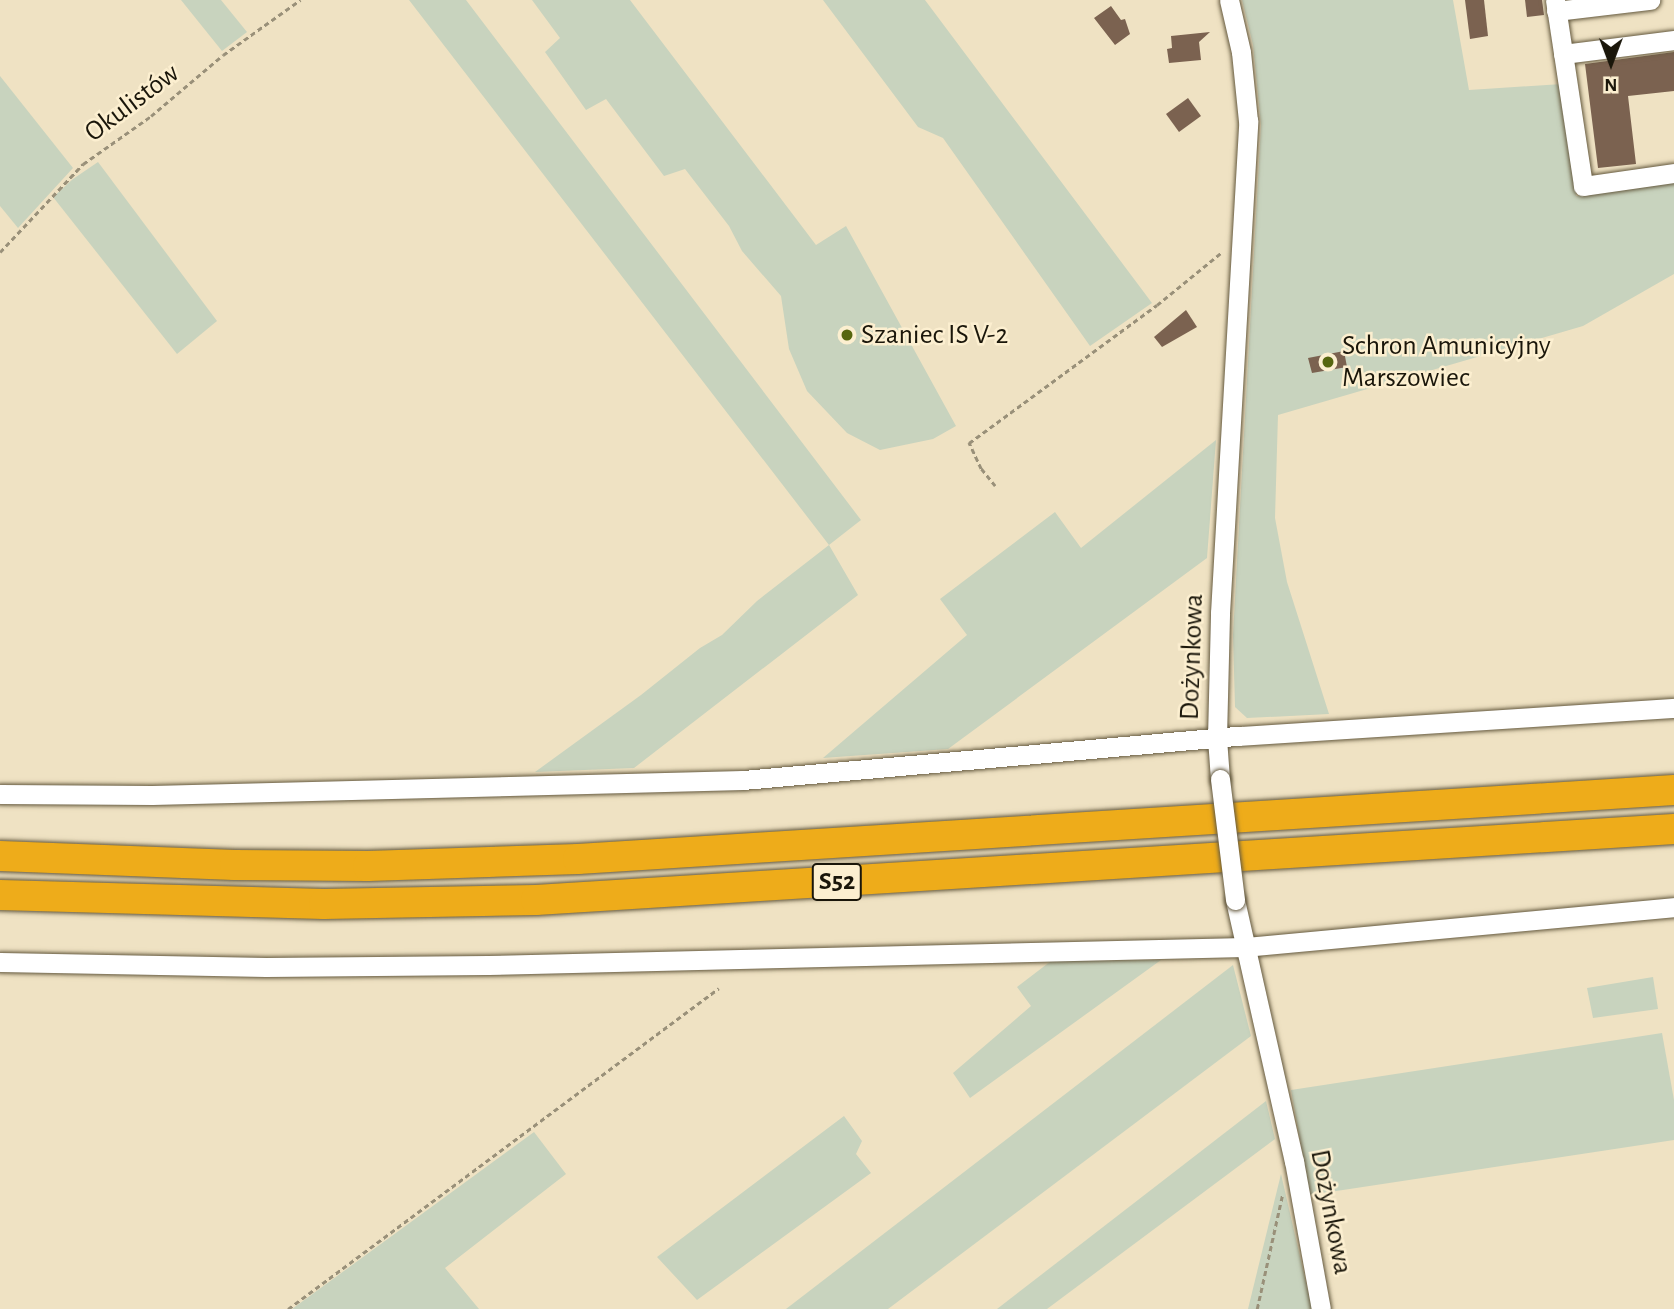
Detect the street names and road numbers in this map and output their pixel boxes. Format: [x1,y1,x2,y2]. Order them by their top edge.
street label: Okulistów [78,57,186,149]
street label: Dożynkowa [1173,593,1211,721]
road number: S52 [811,860,863,904]
street label: Dożynkowa [1302,1147,1360,1277]

